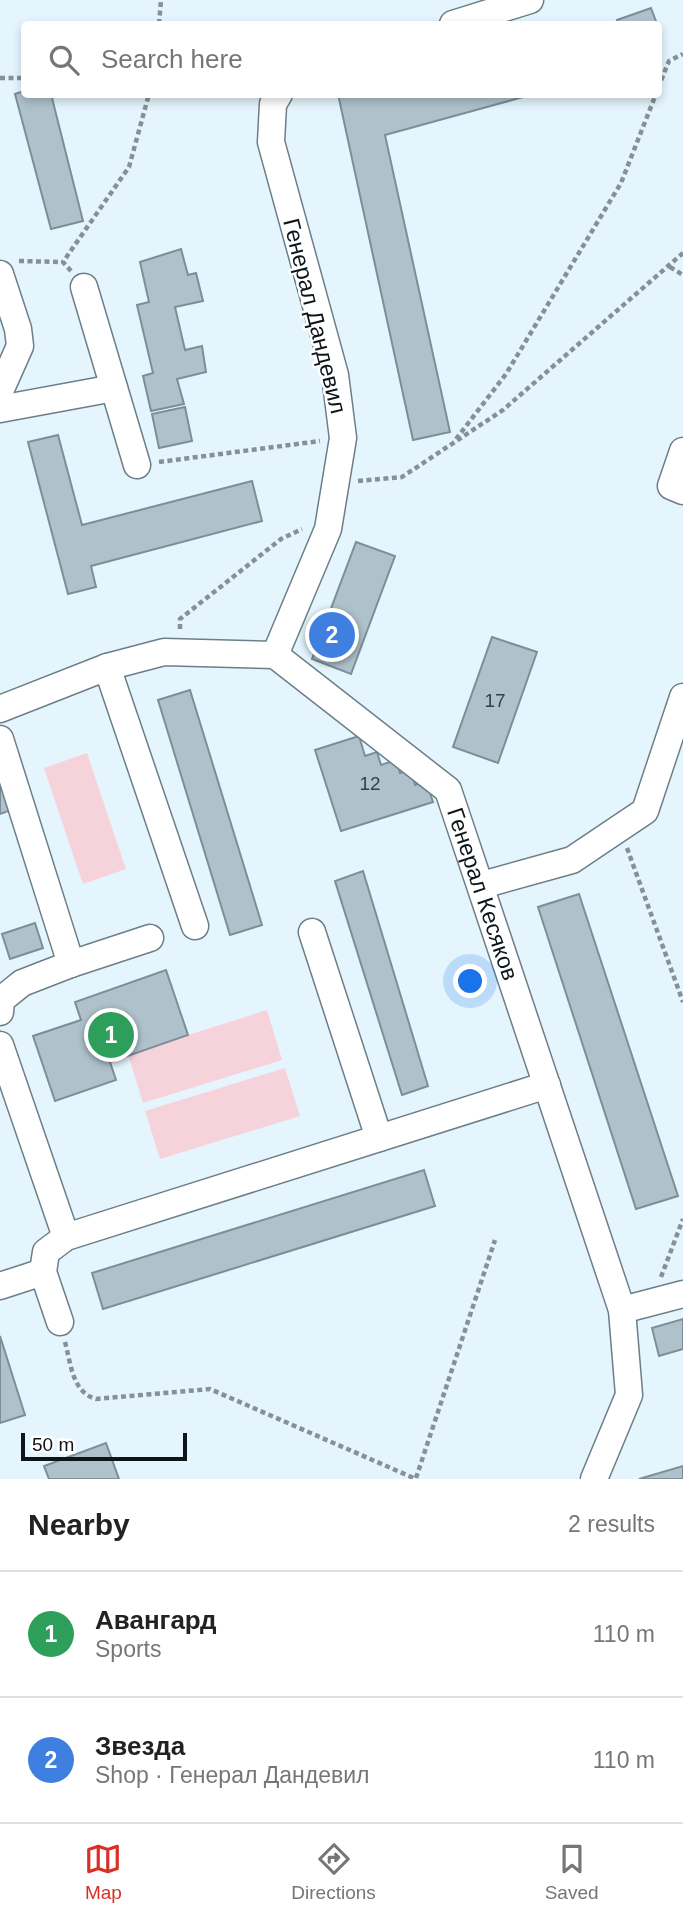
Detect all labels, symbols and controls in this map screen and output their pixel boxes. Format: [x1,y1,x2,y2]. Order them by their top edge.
search box [21,21,662,98]
icon: search [45,41,83,79]
text: Search here [101,44,243,74]
street label: Генерал Дандевил [278,216,352,416]
pin: 2 [309,609,355,661]
house number: 17 [484,690,506,711]
house number: 12 [359,773,381,794]
street label: Генерал Кесяков [442,804,524,984]
your location [453,964,487,998]
pin: 1 [88,1009,134,1061]
scale bar [21,1430,187,1462]
text: 50 m [32,1434,74,1455]
text: Nearby [28,1508,130,1541]
text: 2 results [568,1511,655,1537]
text: Авангард [95,1605,217,1635]
text: 1 [45,1621,57,1647]
text: 110 m [593,1621,655,1647]
text: Sports [95,1636,161,1662]
text: Звезда [95,1731,185,1761]
text: 2 [45,1747,57,1773]
text: 110 m [593,1747,655,1773]
text: Shop · Генерал Дандевил [95,1762,370,1788]
tab: Map [84,1840,122,1904]
tab: Directions [291,1840,376,1904]
tab: Saved [545,1840,599,1904]

